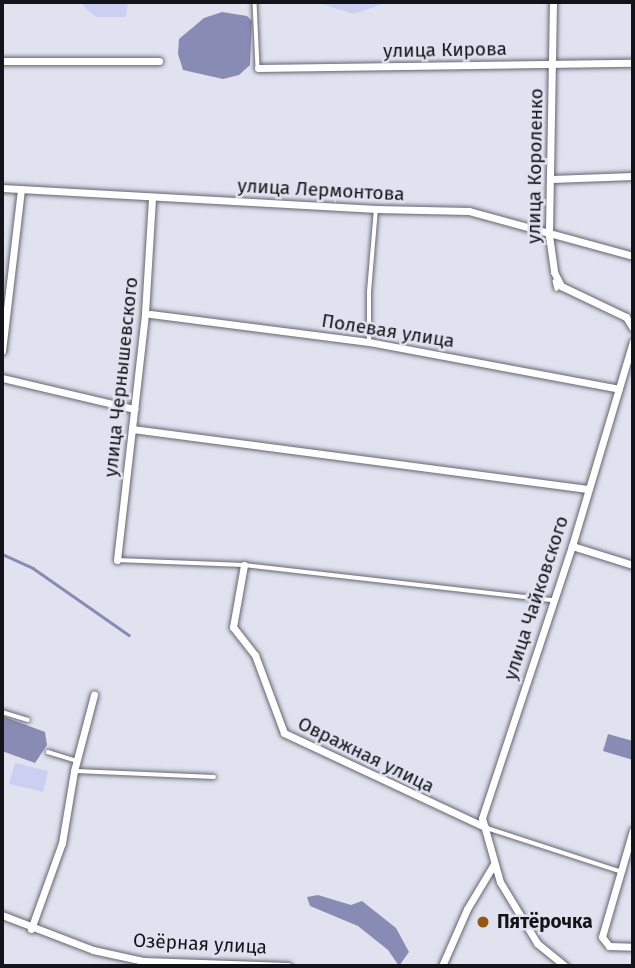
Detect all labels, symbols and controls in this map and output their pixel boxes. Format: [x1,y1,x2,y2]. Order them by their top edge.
street label: улица Кирова [383,38,507,62]
street label: улица Короленко [522,88,548,244]
street label: улица Лермонтова [237,174,405,206]
street label: улица Чернышевского [99,276,143,478]
street label: Полевая улица [320,309,456,353]
street label: улица Чайковского [499,513,573,683]
street label: Овражная улица [294,712,438,798]
place label: Пятёрочка [497,911,593,933]
marker: Пятёрочка [475,914,491,930]
street label: Озёрная улица [132,929,268,959]

